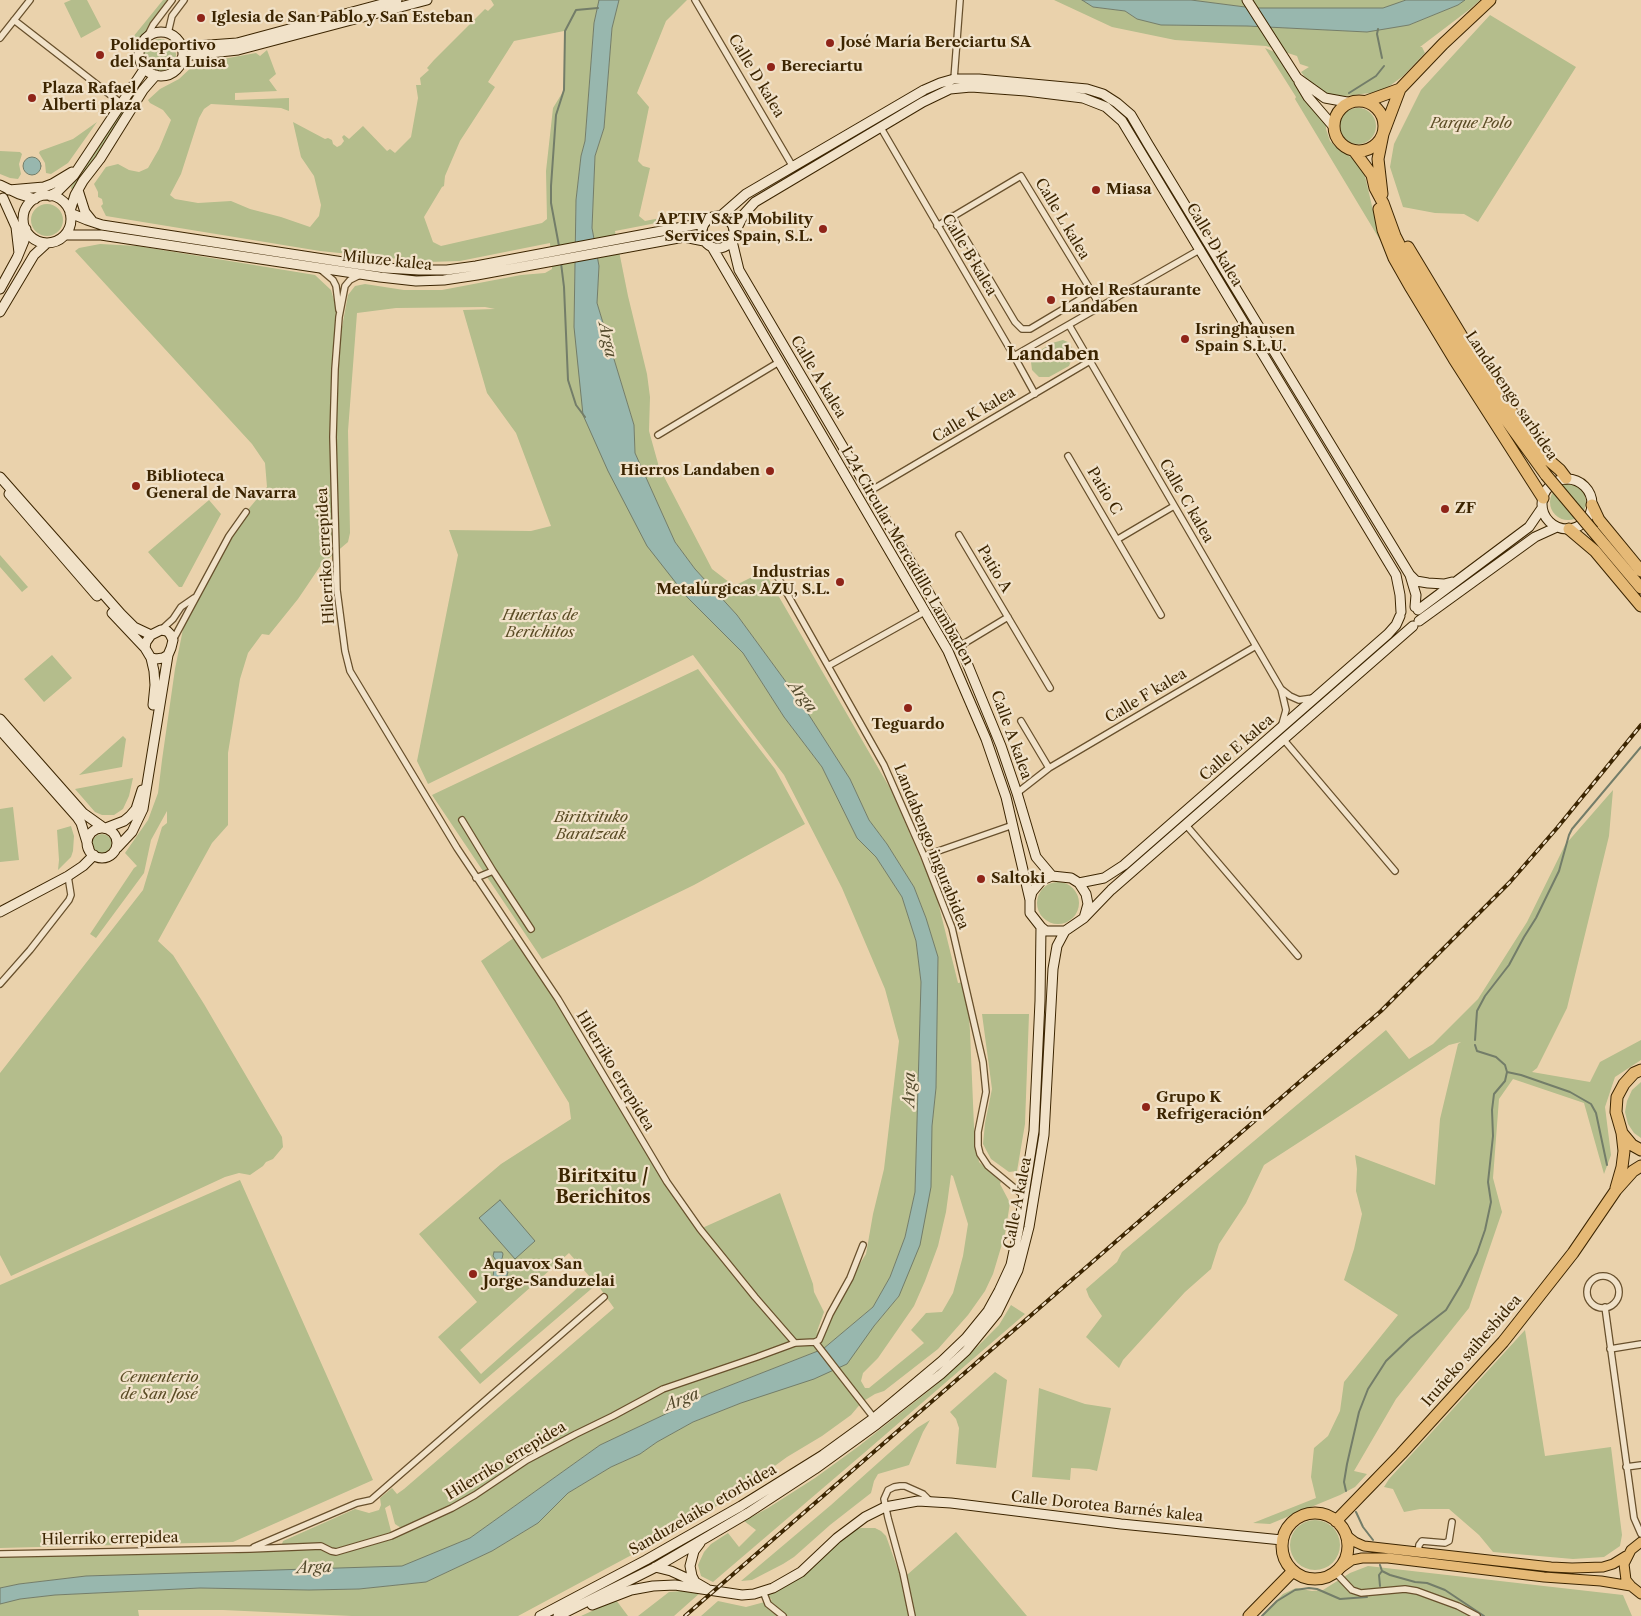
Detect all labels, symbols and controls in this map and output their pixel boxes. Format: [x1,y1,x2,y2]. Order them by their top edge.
place label: Iglesia de San Pablo y San Esteban [211,9,473,27]
marker: Iglesia de San Pablo y San Esteban [195,12,207,24]
street label: Calle D kalea [724,31,788,121]
place label: José María Bereciartu SA [840,34,1031,52]
place label: Polideportivo del Santa Luisa [110,37,226,72]
marker: José María Bereciartu SA [824,37,836,49]
marker: Polideportivo del Santa Luisa [94,49,106,61]
place label: Bereciartu [781,58,863,76]
marker: Bereciartu [765,61,777,73]
place label: Plaza Rafael Alberti plaza [42,80,141,115]
marker: Plaza Rafael Alberti plaza [26,92,38,104]
park label: Parque Polo [1430,115,1512,133]
street label: Calle L kalea [1031,175,1093,263]
place label: Miasa [1106,181,1152,199]
marker: Miasa [1090,184,1102,196]
street label: Calle D kalea [1182,200,1246,290]
place label: APTIV S&P Mobility Services Spain, S.L. [656,211,813,246]
street label: Calle B kalea [938,211,1000,299]
marker: APTIV S&P Mobility Services Spain, S.L. [817,223,829,235]
street label: Miluze kalea [341,247,433,275]
place label: Hotel Restaurante Landaben [1061,282,1201,317]
marker: Hotel Restaurante Landaben [1045,294,1057,306]
water label: Arga [594,321,620,359]
place label: Isringhausen Spain S.L.U. [1195,321,1295,356]
street label: Landabengo sarbidea [1461,328,1561,464]
street label: Calle A kalea [786,333,850,421]
marker: Isringhausen Spain S.L.U. [1179,333,1191,345]
district label: Landaben [1007,344,1099,366]
street label: Calle K kalea [929,383,1019,447]
street label: L24 Circular Mercadillo Lambaden [837,443,977,669]
street label: Calle C kalea [1155,456,1217,546]
place label: Hierros Landaben [620,462,760,480]
street label: Patio C [1083,464,1125,518]
marker: Hierros Landaben [764,465,776,477]
place label: Biblioteca General de Navarra [146,468,296,503]
marker: Biblioteca General de Navarra [130,480,142,492]
street label: Hilerriko errepidea [313,487,339,625]
place label: ZF [1455,500,1476,518]
marker: ZF [1439,503,1451,515]
street label: Patio A [973,542,1015,596]
place label: Industrias Metalúrgicas AZU, S.L. [656,564,830,599]
marker: Industrias Metalúrgicas AZU, S.L. [834,576,846,588]
park label: Huertas de Berichitos [502,607,578,642]
street label: Calle F kalea [1102,665,1190,727]
water label: Arga [783,677,821,717]
street label: Calle A kalea [987,688,1035,782]
marker: Teguardo [902,702,914,714]
street label: Calle E kalea [1196,711,1278,785]
place label: Teguardo [871,716,945,734]
street label: Landabengo ingurabidea [890,762,972,932]
park label: Biritxituko Baratzeak [554,809,628,844]
place label: Saltoki [991,870,1045,888]
marker: Saltoki [975,873,987,885]
street label: Hilerriko errepidea [572,1008,658,1134]
water label: Arga [900,1072,920,1108]
place label: Grupo K Refrigeración [1156,1089,1262,1124]
marker: Grupo K Refrigeración [1140,1101,1152,1113]
street label: Calle A kalea [1000,1156,1036,1250]
district label: Biritxitu / Berichitos [555,1166,651,1208]
place label: Aquavox San Jorge-Sanduzelai [483,1256,615,1291]
marker: Aquavox San Jorge-Sanduzelai [467,1268,479,1280]
street label: Iruñeko saihesbidea [1418,1291,1526,1411]
park label: Cementerio de San José [119,1369,199,1404]
water label: Arga [662,1385,702,1415]
street label: Hilerriko errepidea [443,1418,569,1504]
street label: Sanduzelaiko etorbidea [626,1460,780,1560]
street label: Calle Dorotea Barnés kalea [1010,1488,1204,1526]
street label: Hilerriko errepidea [41,1529,179,1549]
water label: Arga [296,1558,332,1578]

